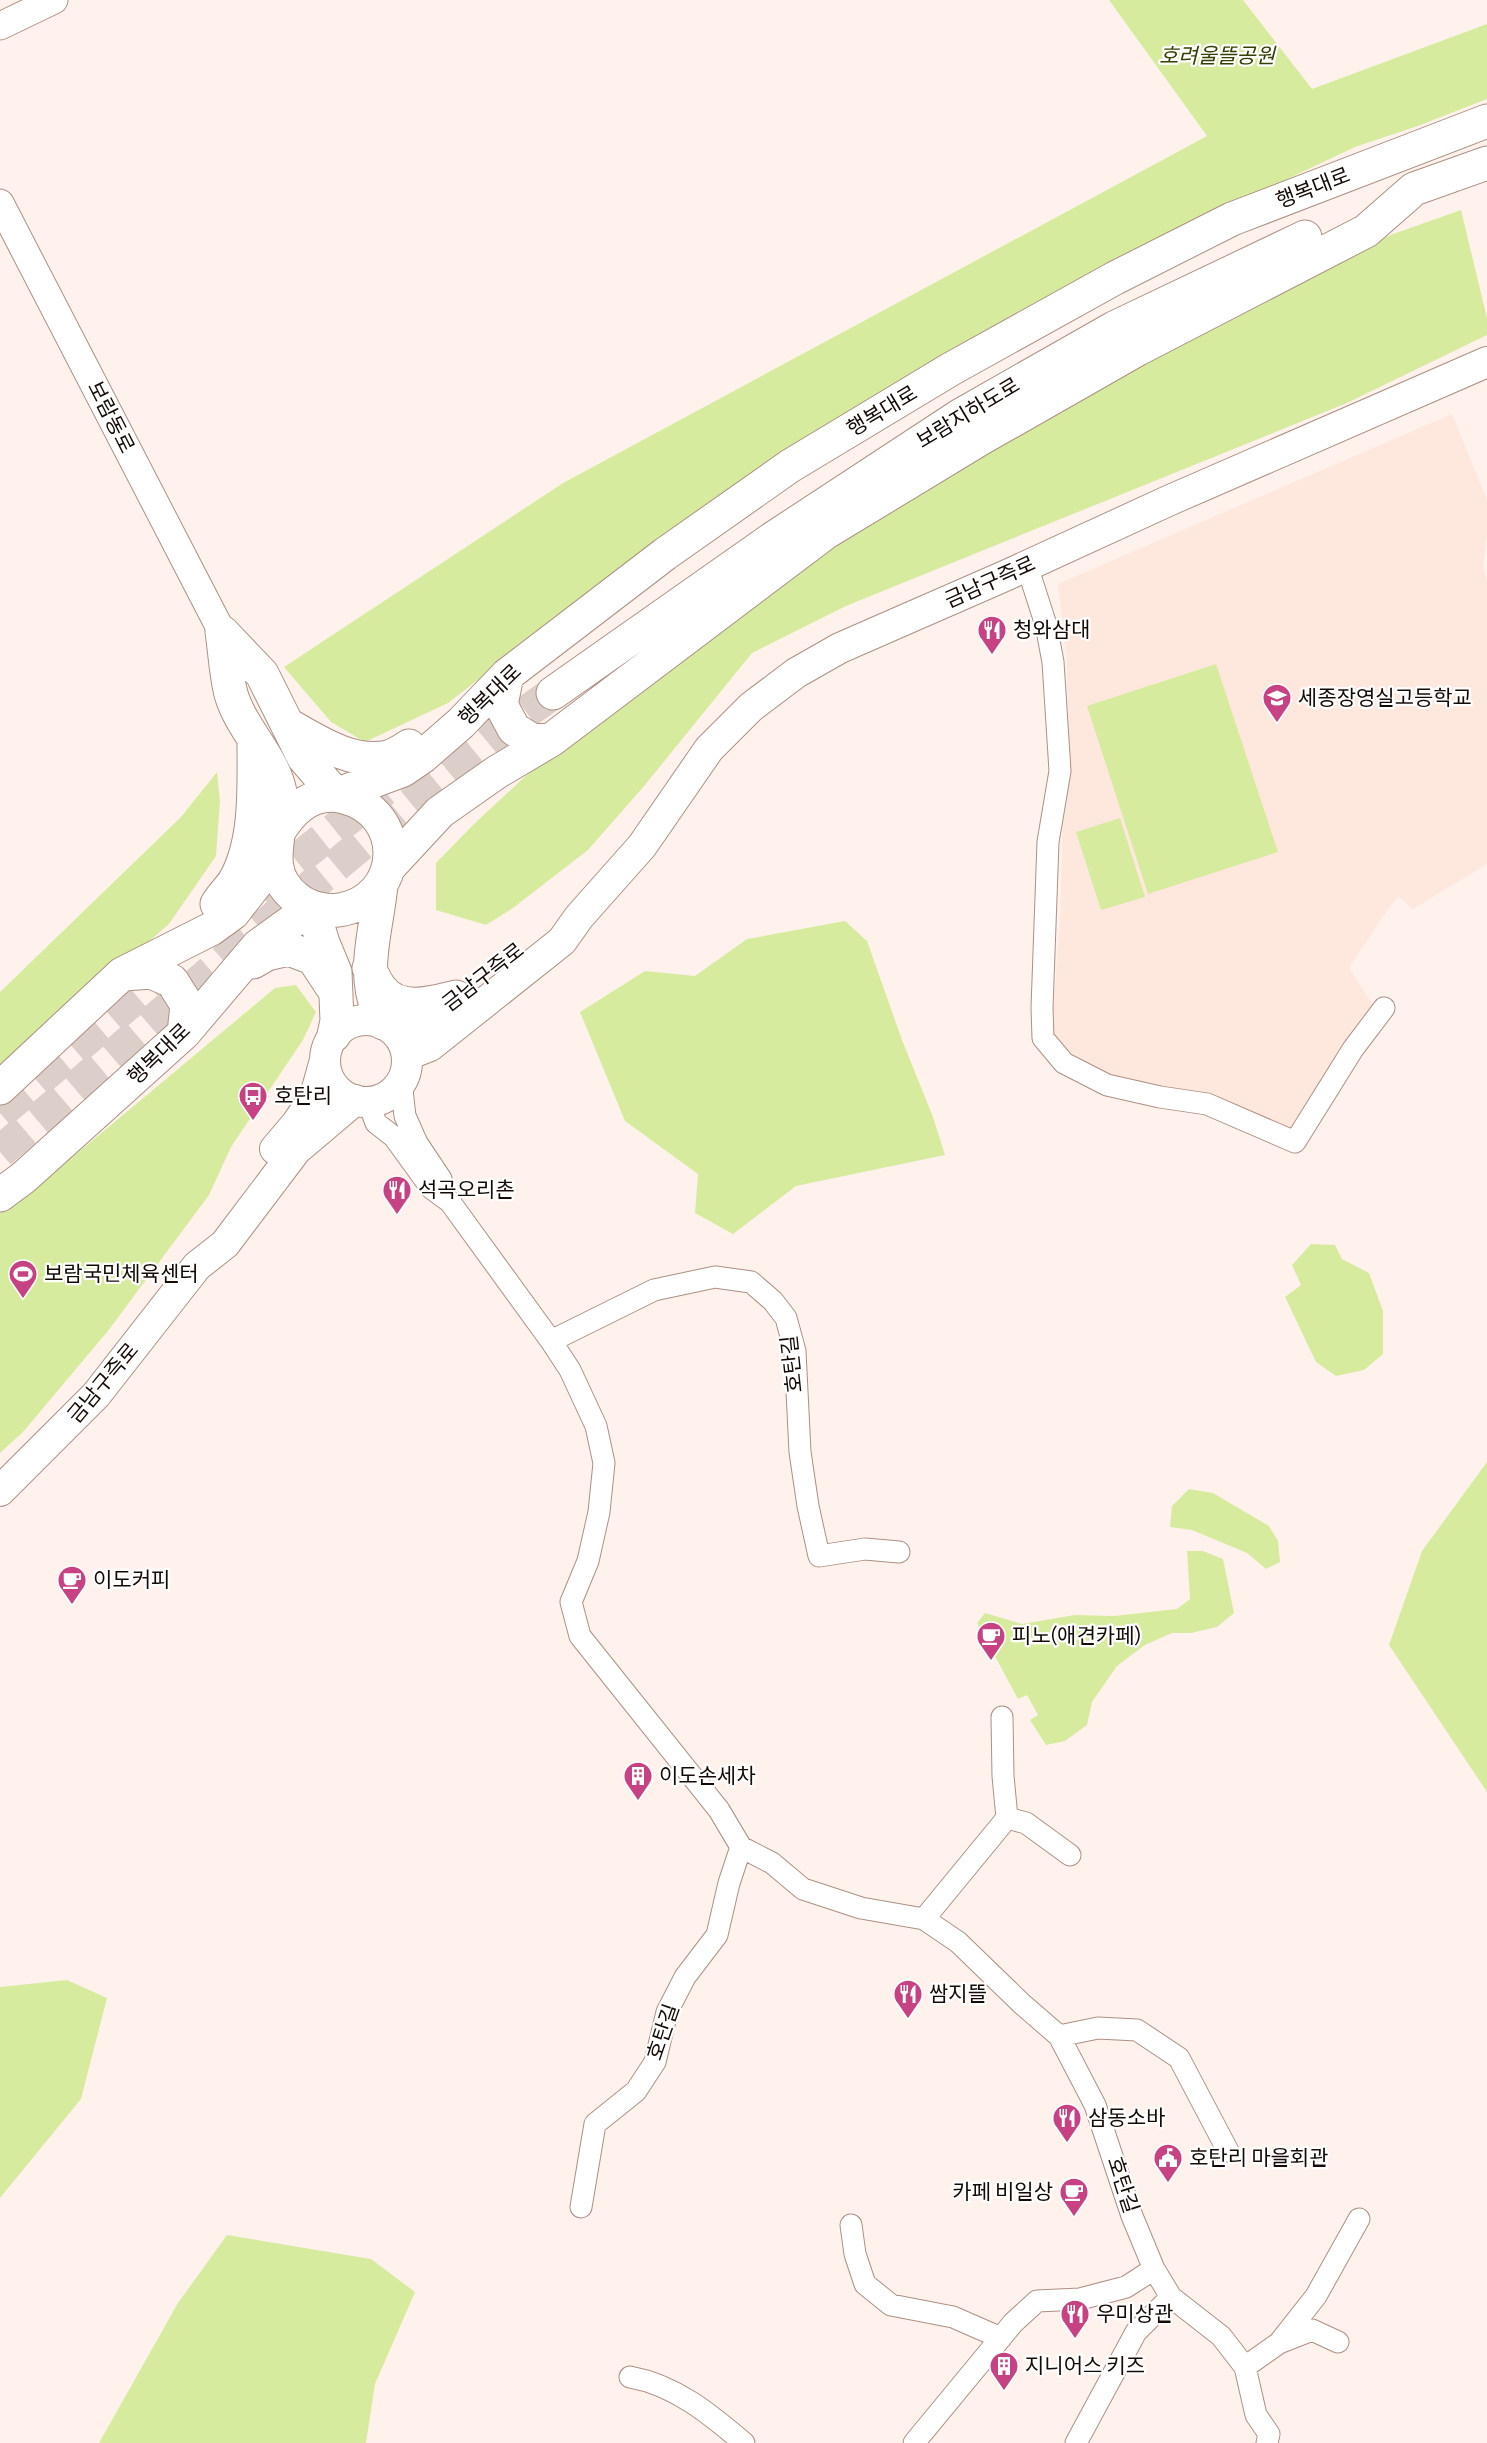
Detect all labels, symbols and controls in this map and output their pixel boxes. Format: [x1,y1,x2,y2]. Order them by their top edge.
park label: 호려울뜰공원 [1159,43,1277,69]
street label: 행복대로 [1272,162,1354,214]
street label: 보람지하도로 [912,372,1024,454]
street label: 보람동로 [82,377,140,457]
street label: 행복대로 [842,380,922,442]
street label: 금남구즉로 [941,550,1039,614]
restaurant icon: 청와삼대 [976,614,1008,656]
place label: 청와삼대 [1013,617,1090,643]
street label: 행복대로 [453,659,527,731]
school or university icon: 세종장영실고등학교 [1261,682,1293,724]
place label: 세종장영실고등학교 [1298,685,1472,711]
street label: 금남구즉로 [437,937,529,1017]
street label: 행복대로 [122,1018,196,1090]
bus stop icon: 호탄리 [237,1080,269,1122]
place label: 호탄리 [274,1083,332,1109]
restaurant icon: 석곡오리촌 [381,1174,413,1216]
place label: 석곡오리촌 [418,1177,515,1203]
sports icon: 보람국민체육센터 [7,1258,39,1300]
place label: 보람국민체육센터 [44,1261,199,1287]
street label: 호탄길 [776,1334,808,1394]
street label: 금남구즉로 [62,1338,144,1428]
cafe icon: 이도커피 [56,1564,88,1606]
place label: 이도커피 [93,1567,170,1593]
cafe icon: 피노(애견카페) [975,1620,1007,1662]
place label: 피노(애견카페) [1012,1623,1141,1649]
building icon: 이도손세차 [622,1760,654,1802]
place label: 이도손세차 [659,1763,756,1789]
restaurant icon: 쌈지뜰 [892,1978,924,2020]
place label: 쌈지뜰 [929,1981,987,2007]
street label: 호탄길 [641,2000,685,2064]
restaurant icon: 삼동소바 [1051,2102,1083,2144]
place label: 삼동소바 [1088,2105,1165,2131]
public building icon: 호탄리 마을회관 [1152,2142,1184,2184]
place label: 호탄리 마을회관 [1189,2145,1328,2171]
street label: 호탄길 [1102,2153,1144,2217]
cafe icon: 카페 비일상 [1058,2176,1090,2218]
place label: 카페 비일상 [952,2179,1053,2205]
restaurant icon: 우미상관 [1059,2298,1091,2340]
place label: 우미상관 [1096,2301,1173,2327]
building icon: 지니어스 키즈 [988,2350,1020,2392]
place label: 지니어스 키즈 [1025,2353,1145,2379]

